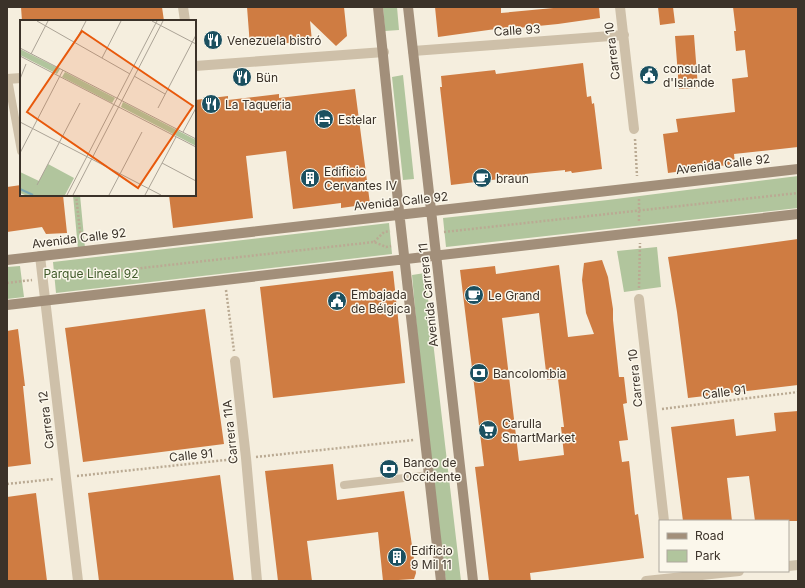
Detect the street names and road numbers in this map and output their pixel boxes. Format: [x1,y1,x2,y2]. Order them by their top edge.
street label: Calle 93 [493,21,541,39]
street label: Carrera 10 [601,21,623,81]
street label: Avenida Calle 92 [675,151,771,177]
street label: Avenida Calle 92 [353,189,449,213]
street label: Avenida Calle 92 [31,225,127,251]
street label: Avenida Carrera 11 [415,242,441,348]
street label: Carrera 10 [624,348,646,408]
street label: Calle 91 [701,382,747,402]
street label: Carrera 12 [35,390,57,450]
street label: Carrera 11A [219,399,241,465]
street label: Calle 91 [168,445,214,465]

